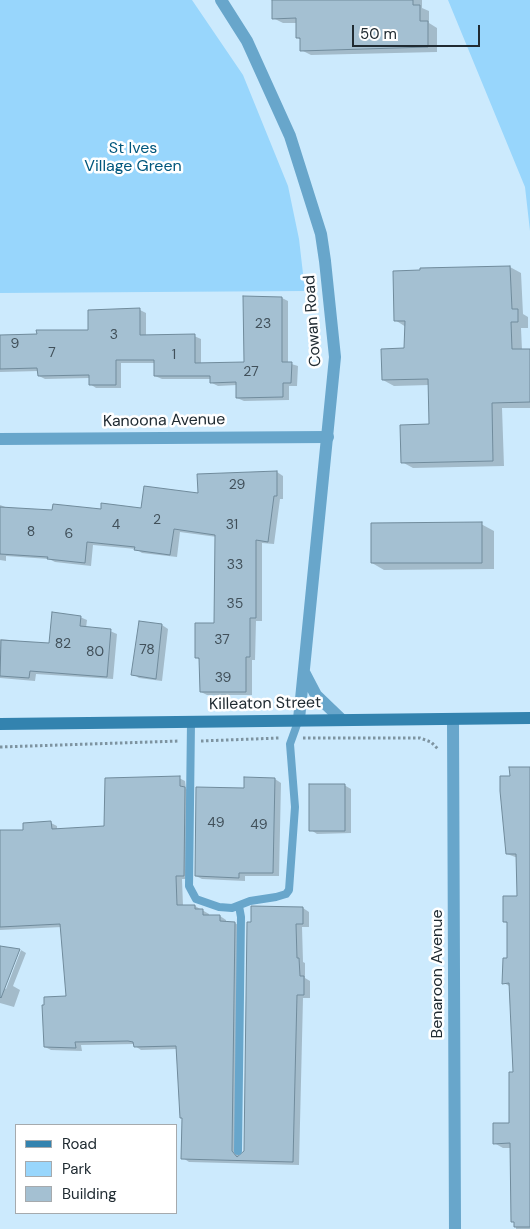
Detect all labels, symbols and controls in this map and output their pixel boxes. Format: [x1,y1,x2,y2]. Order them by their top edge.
scale bar [355,15,482,47]
text: 50 m [360,24,397,44]
park label: St Ives Village Green [84,139,182,177]
street label: Cowan Road [300,274,326,368]
house number: 23 [255,316,271,332]
house number: 3 [110,327,118,343]
house number: 9 [11,336,19,352]
house number: 7 [48,345,56,361]
house number: 1 [172,347,176,363]
house number: 27 [243,364,259,380]
street label: Kanoona Avenue [103,410,225,432]
house number: 29 [229,477,245,493]
house number: 2 [153,512,161,528]
house number: 4 [112,517,120,533]
house number: 31 [226,517,238,533]
house number: 8 [27,524,35,540]
house number: 6 [65,526,73,542]
house number: 33 [227,557,243,573]
house number: 35 [227,596,243,612]
house number: 37 [214,632,230,648]
house number: 82 [55,636,71,652]
house number: 78 [139,642,155,658]
house number: 80 [86,644,104,660]
house number: 39 [215,670,231,686]
street label: Killeaton Street [209,693,321,715]
house number: 49 [207,815,225,831]
house number: 49 [250,817,268,833]
street label: Benaroon Avenue [428,909,448,1039]
legend [15,1124,178,1214]
text: Road [62,1134,97,1154]
text: Park [62,1159,92,1179]
text: Building [62,1184,117,1204]

